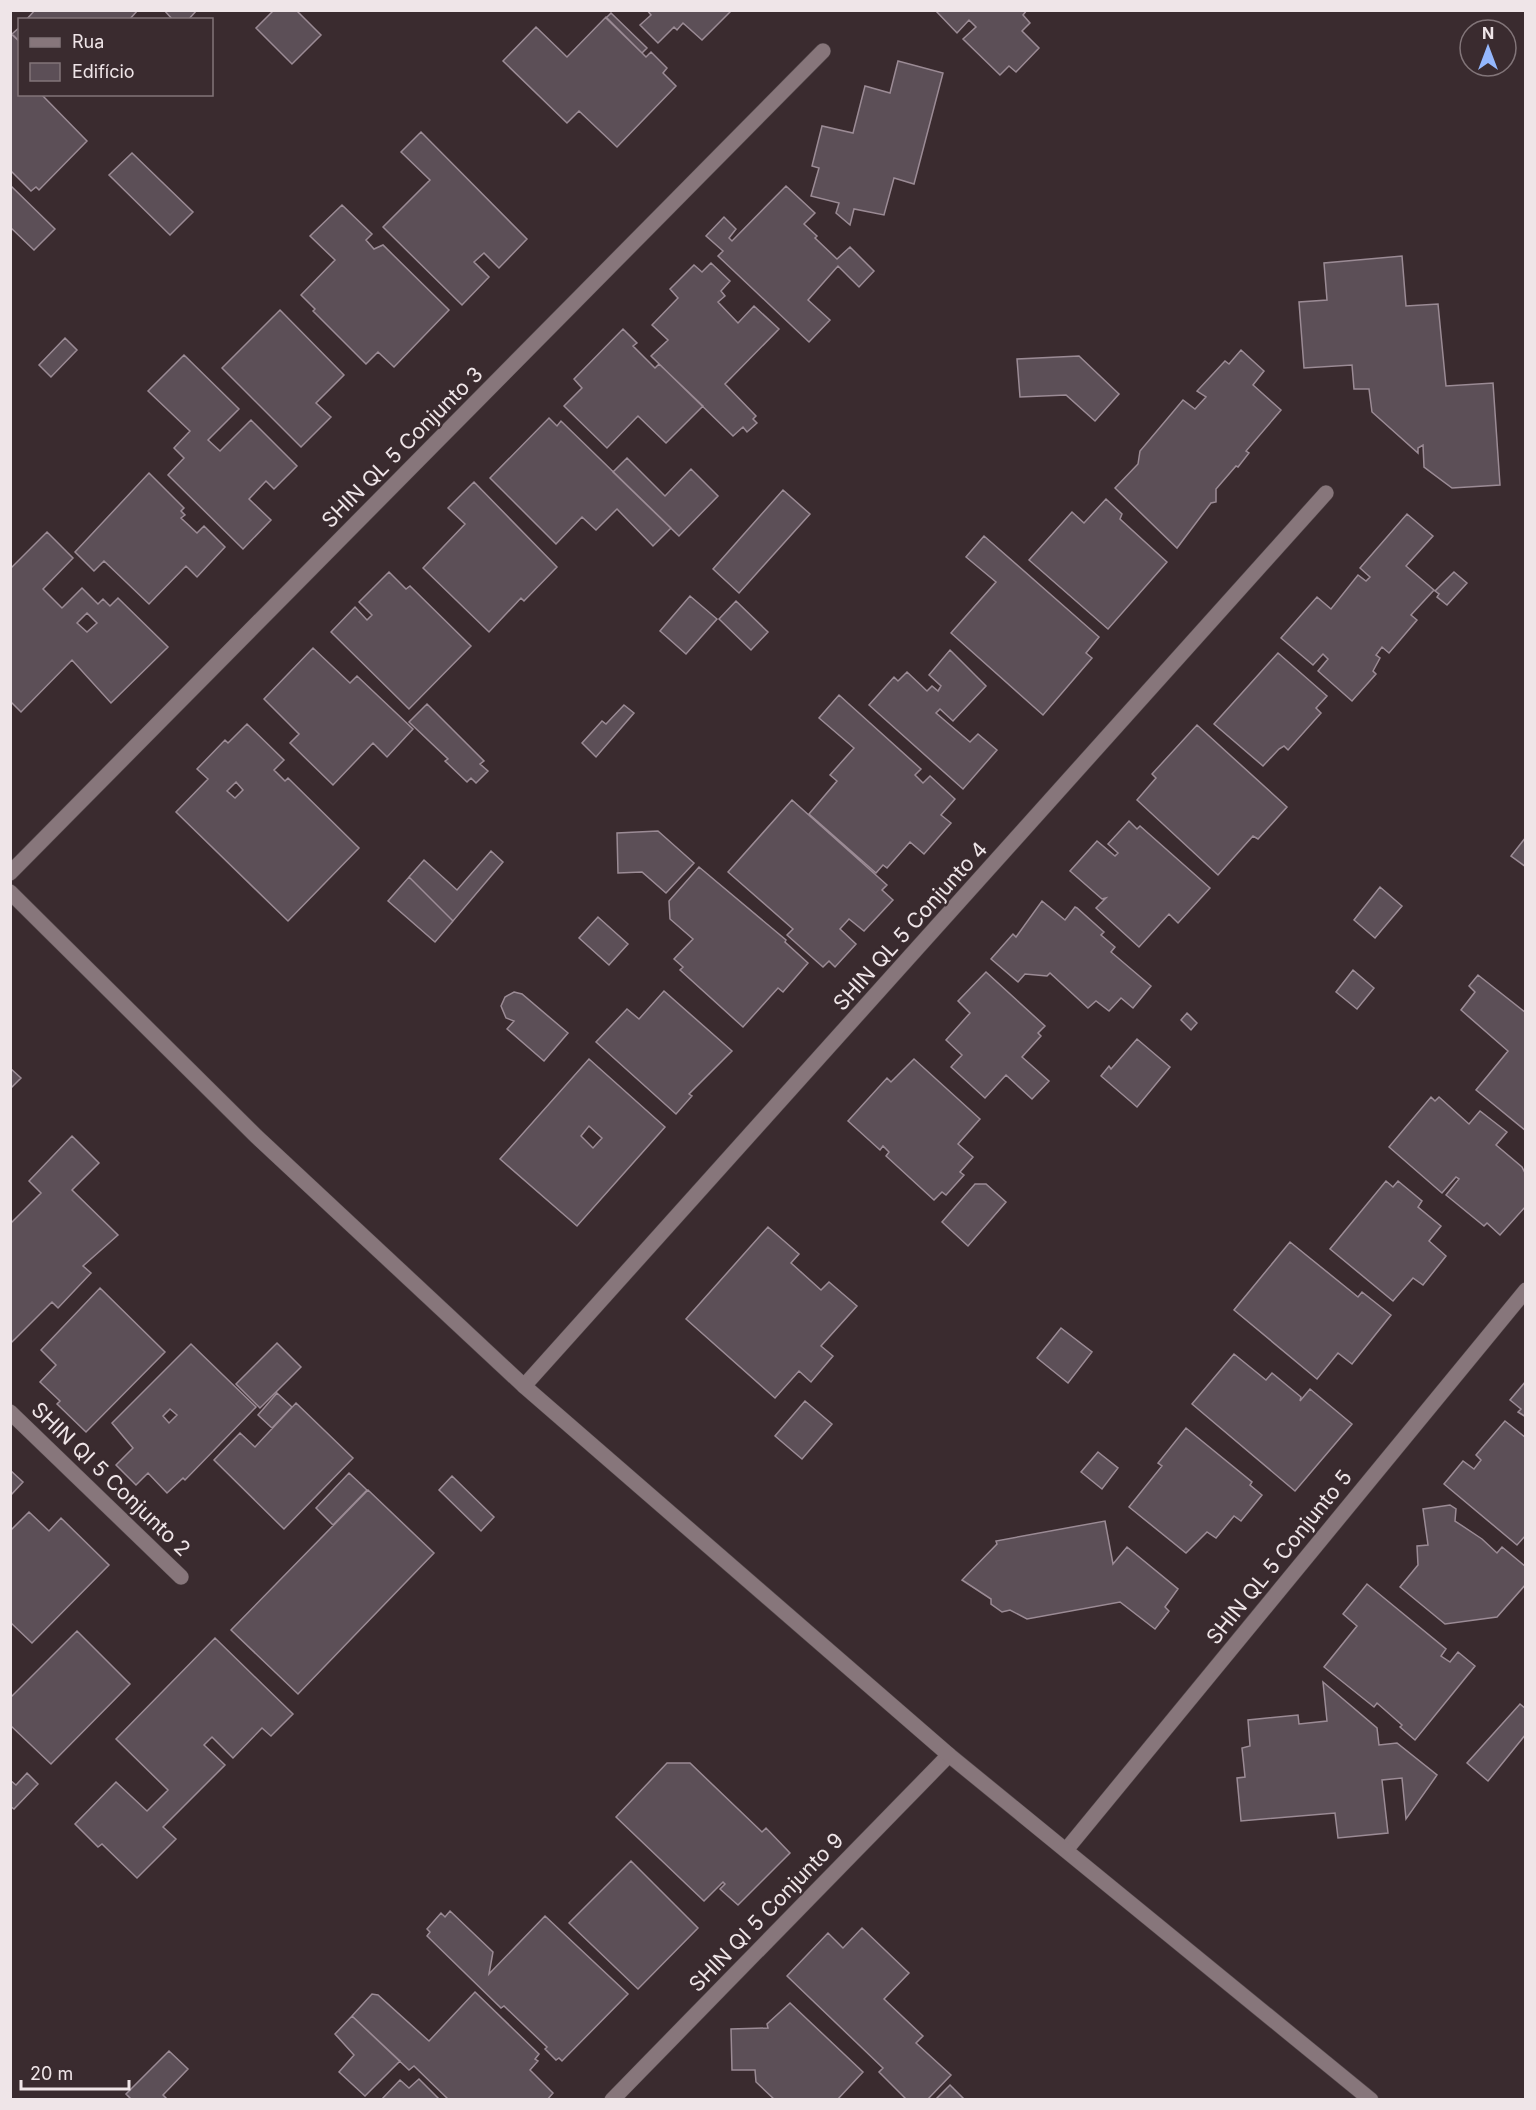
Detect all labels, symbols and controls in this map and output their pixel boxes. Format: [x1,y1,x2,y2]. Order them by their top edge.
legend [18,18,213,96]
north arrow [1458,18,1518,78]
text: N [1482,23,1494,43]
text: Rua [72,31,104,52]
text: Edifício [72,61,135,82]
street label: SHIN QL 5 Conjunto 3 [316,361,488,533]
street label: SHIN QL 5 Conjunto 4 [828,837,992,1015]
street label: SHIN QI 5 Conjunto 2 [26,1397,196,1561]
street label: SHIN QL 5 Conjunto 5 [1201,1465,1357,1649]
street label: SHIN QI 5 Conjunto 9 [684,1827,848,1997]
scale bar [21,2053,129,2091]
text: 20 m [30,2063,73,2084]

